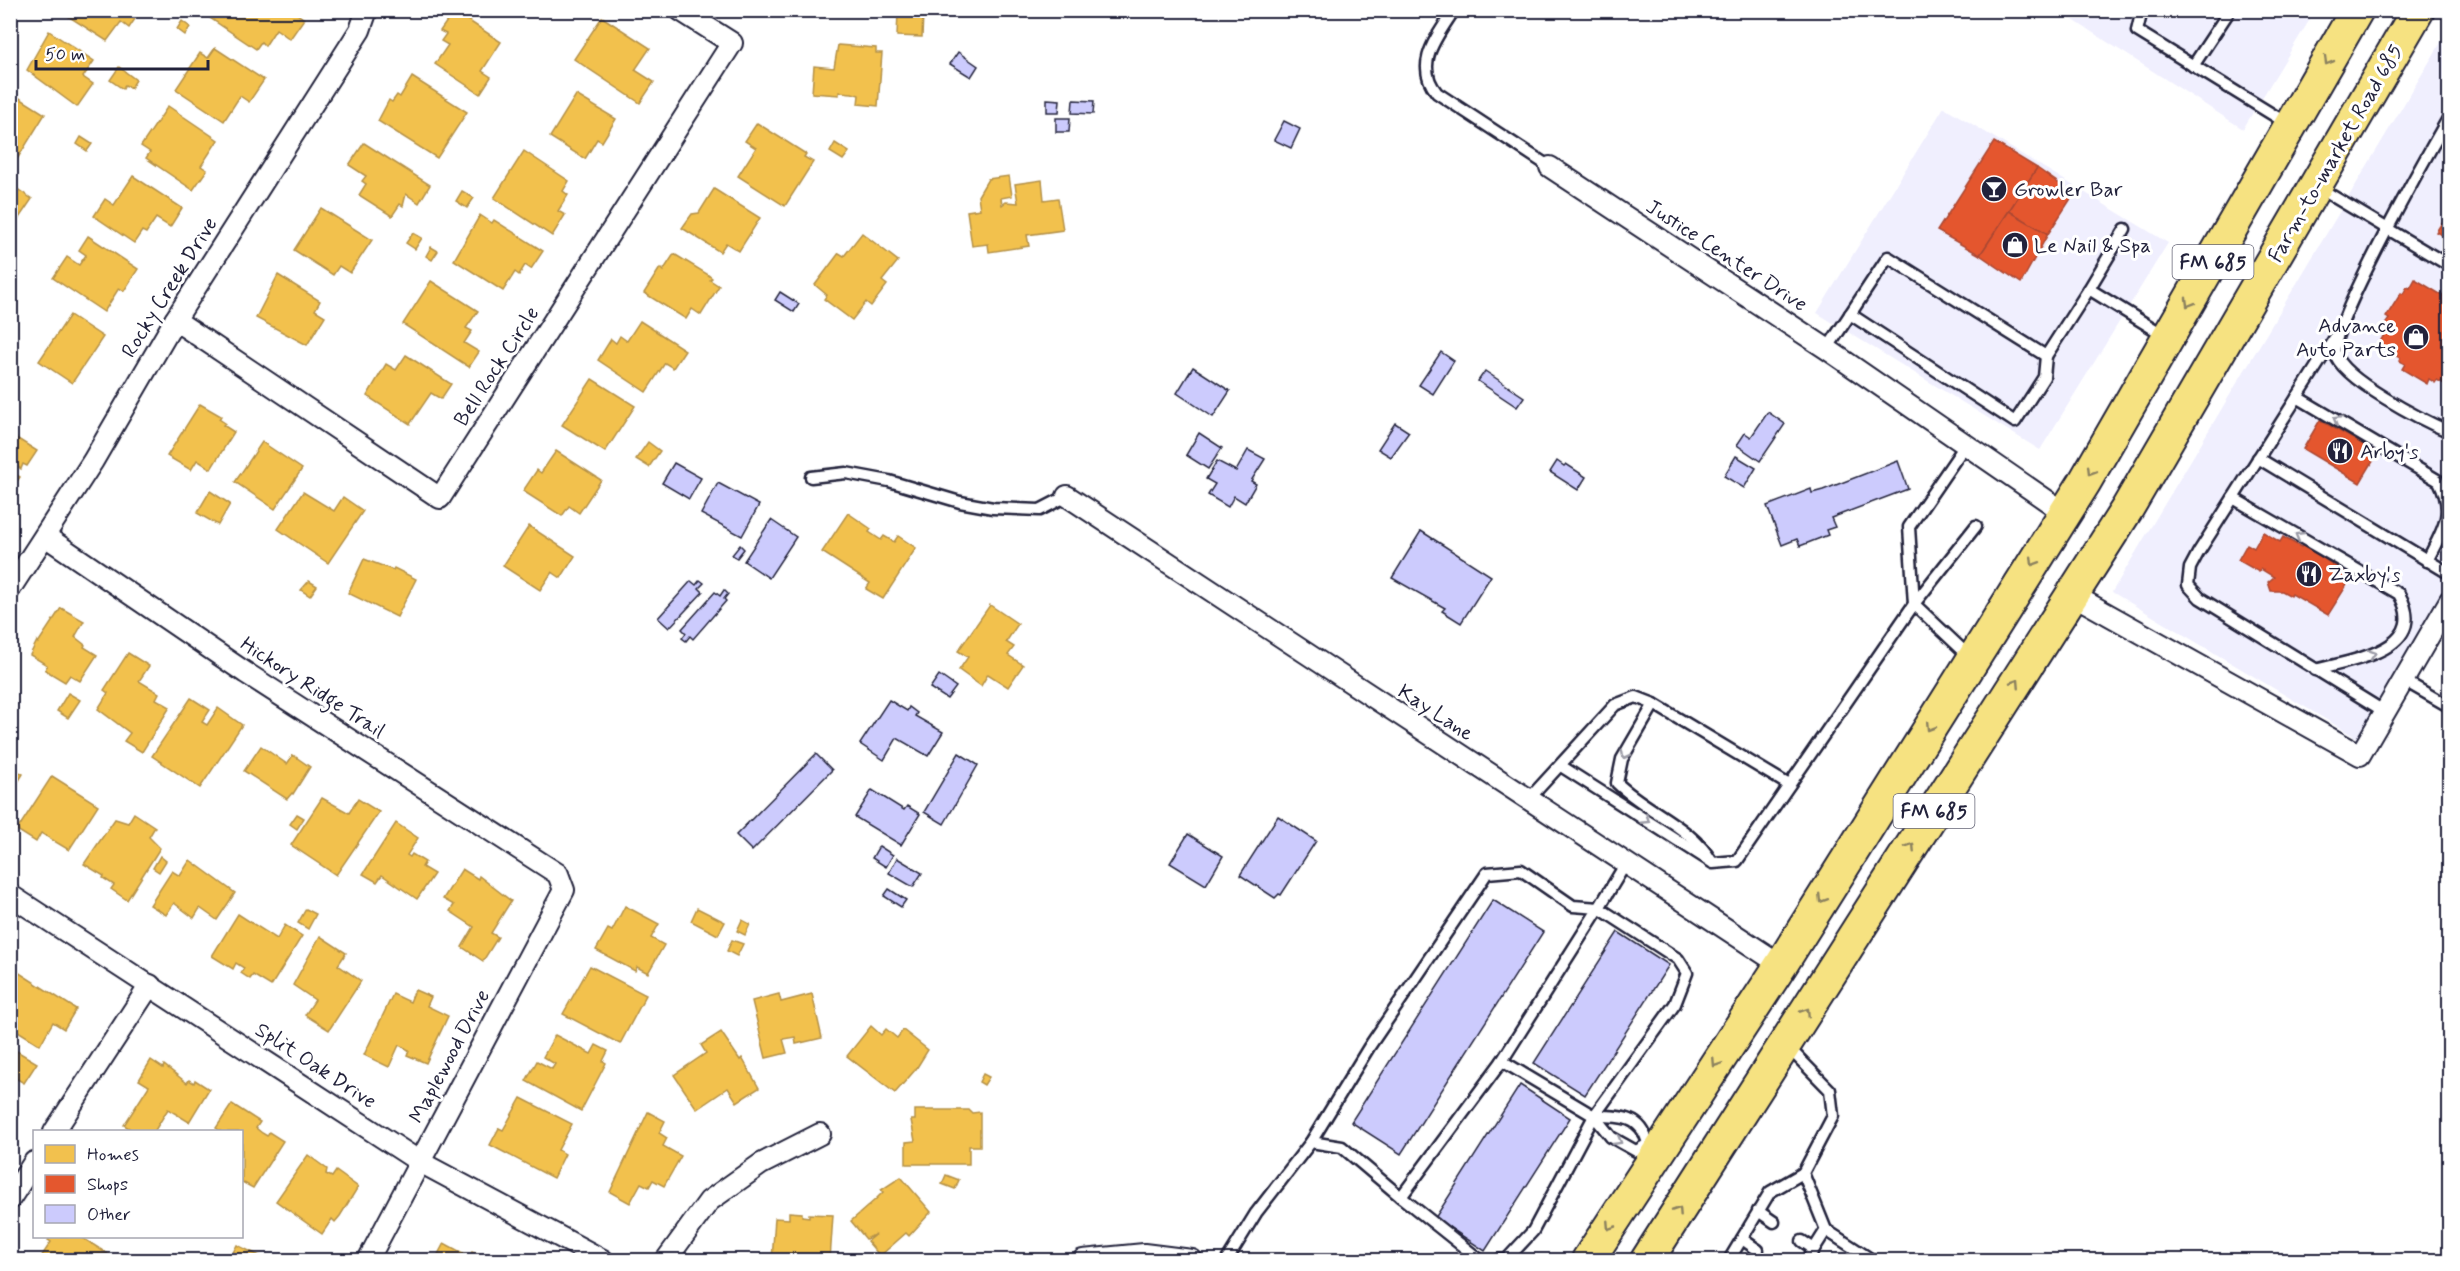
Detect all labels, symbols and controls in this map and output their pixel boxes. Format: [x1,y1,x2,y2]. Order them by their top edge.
scale bar [36,33,208,71]
street label: Farm-to-market Road 685 [2262,39,2410,268]
text: 50 m [45,43,85,67]
one-way arrow [2324,55,2335,65]
bar icon: Growler Bar [1979,174,2009,204]
place label: Growler Bar [2014,176,2123,204]
street label: Justice Center Drive [1640,193,1813,319]
street label: Rocky Creek Drive [115,212,224,363]
shop icon: Le Nail & Spa [2000,230,2030,260]
place label: Le Nail & Spa [2034,232,2151,260]
road number: FM 685 [2172,245,2254,279]
one-way arrow [2185,297,2196,307]
street label: Bell Rock Circle [448,301,546,432]
place label: Advance Auto Parts [2296,312,2396,364]
shop icon: Advance Auto Parts [2401,322,2431,352]
one-way arrow [2333,416,2343,428]
restaurant icon: Arby's [2325,436,2355,466]
place label: Arby's [2360,438,2419,466]
one-way arrow [2086,465,2098,475]
one-way arrow [2295,532,2305,543]
one-way arrow [2030,556,2042,566]
restaurant icon: Zaxby's [2294,559,2324,589]
place label: Zaxby's [2328,561,2400,589]
street label: Hickory Ridge Trail [234,631,390,747]
one-way arrow [2366,649,2377,661]
street label: Kay Lane [1392,678,1479,748]
one-way arrow [2009,679,2020,690]
one-way arrow [1926,721,1938,731]
one-way arrow [1621,749,1632,759]
road number: FM 685 [1894,794,1974,828]
one-way arrow [1639,813,1650,824]
one-way arrow [1904,843,1915,854]
one-way arrow [1818,892,1829,903]
street label: Maplewood Drive [403,985,497,1128]
one-way arrow [1799,1007,1810,1018]
street label: Split Oak Drive [249,1016,381,1115]
one-way arrow [1712,1056,1723,1067]
legend [33,1130,243,1238]
one-way arrow [1612,1133,1622,1145]
text: Homes [87,1143,139,1167]
text: Shops [87,1173,128,1197]
text: Other [87,1203,131,1227]
one-way arrow [1671,1207,1683,1217]
one-way arrow [1606,1219,1617,1230]

